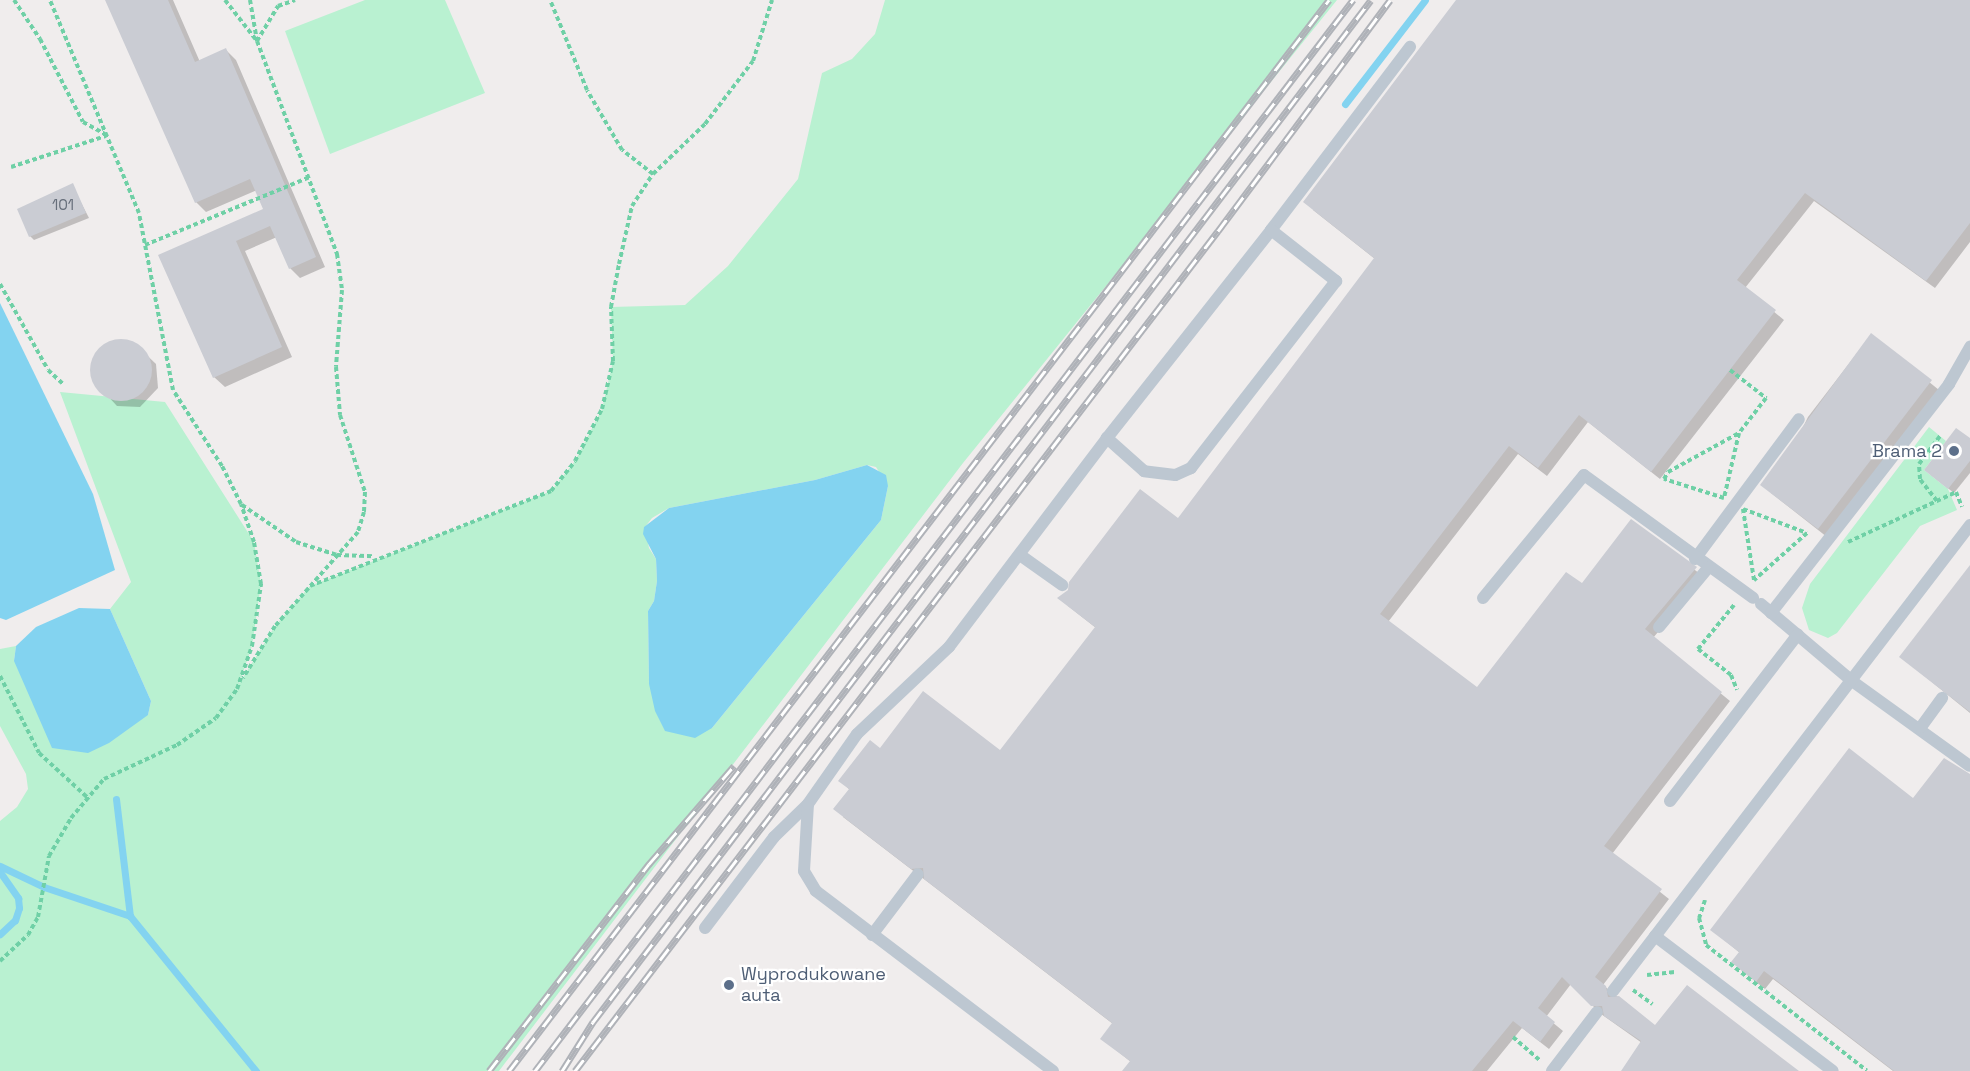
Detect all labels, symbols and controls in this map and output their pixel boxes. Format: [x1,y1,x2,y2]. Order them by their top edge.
house number: 101 [52,196,74,214]
place label: Brama 2 [1872,440,1942,462]
marker: Brama 2 [1947,444,1961,458]
place label: Wyprodukowane auta [741,964,886,1006]
marker: Wyprodukowane auta [722,978,736,992]

